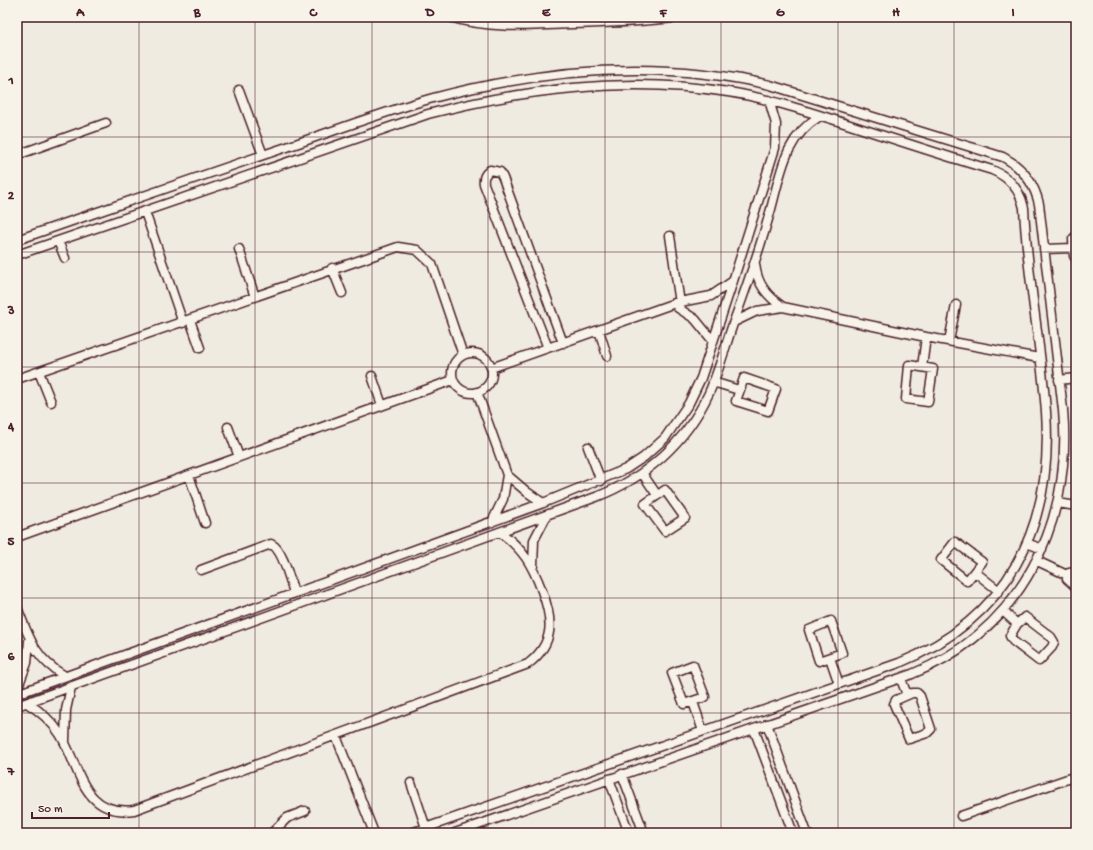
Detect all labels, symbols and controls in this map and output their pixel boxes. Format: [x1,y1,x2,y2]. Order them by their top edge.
text: A [75,6,85,21]
text: B [193,6,202,21]
text: C [308,6,318,21]
text: D [425,6,435,21]
text: E [542,6,551,21]
text: F [659,6,668,21]
text: G [776,6,785,21]
text: H [892,6,900,21]
text: I [1011,6,1015,21]
text: 1 [7,74,14,89]
text: 2 [8,189,15,204]
text: 3 [7,304,15,319]
text: 4 [7,420,15,435]
text: 5 [8,535,15,550]
text: 6 [8,650,15,665]
text: 7 [7,765,16,780]
scale bar [32,794,109,820]
text: 50 m [38,803,63,817]

